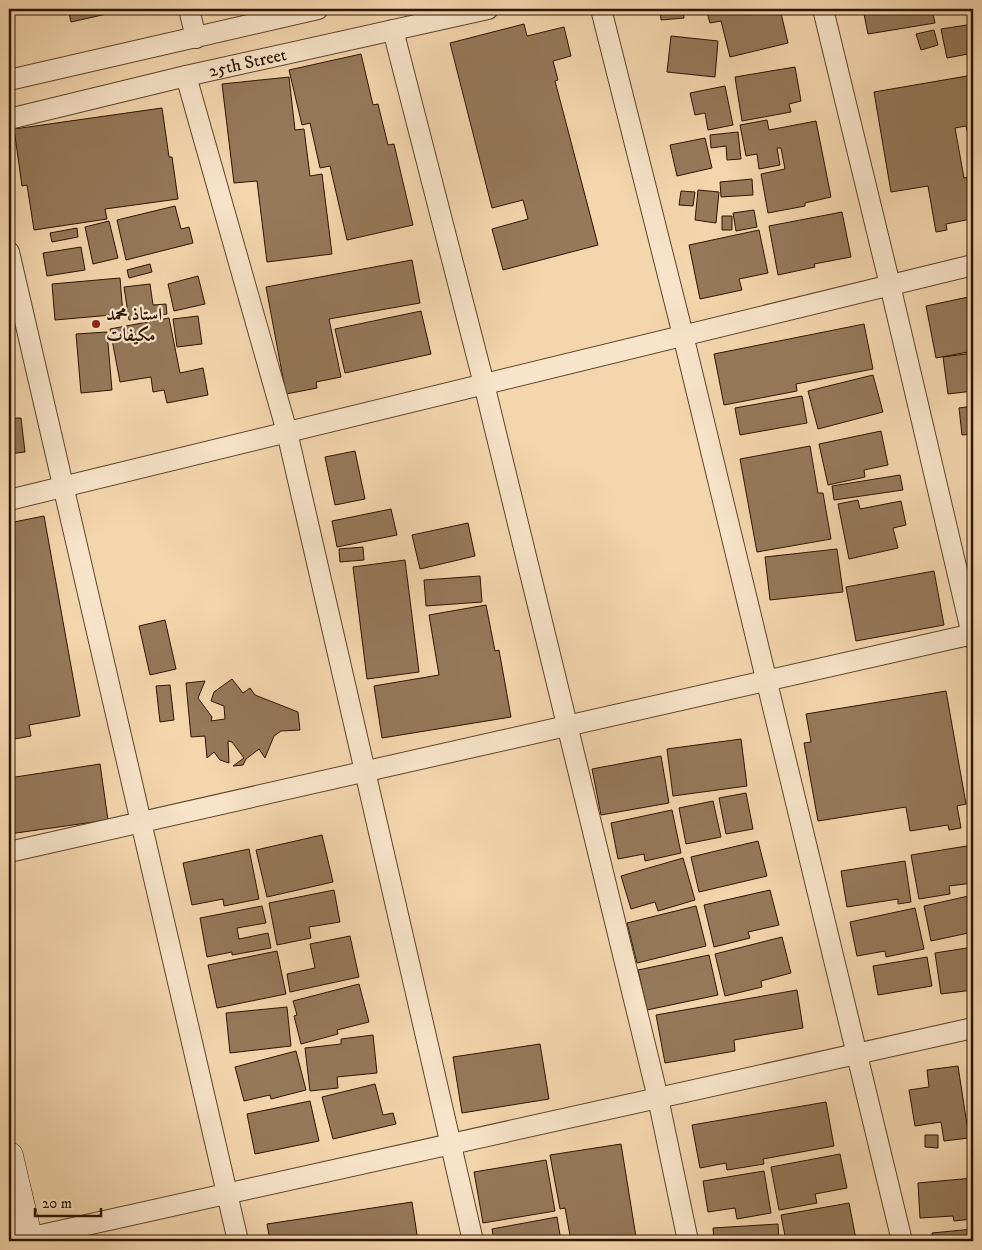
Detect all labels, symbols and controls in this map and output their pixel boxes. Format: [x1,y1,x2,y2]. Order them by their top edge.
street label: 25th Street [206,44,289,83]
place label: استاذ محمد مكيفات [106,304,162,347]
marker: استاذ محمد مكيفات [90,318,102,330]
scale bar [35,1185,101,1217]
text: 20 m [42,1194,72,1213]

